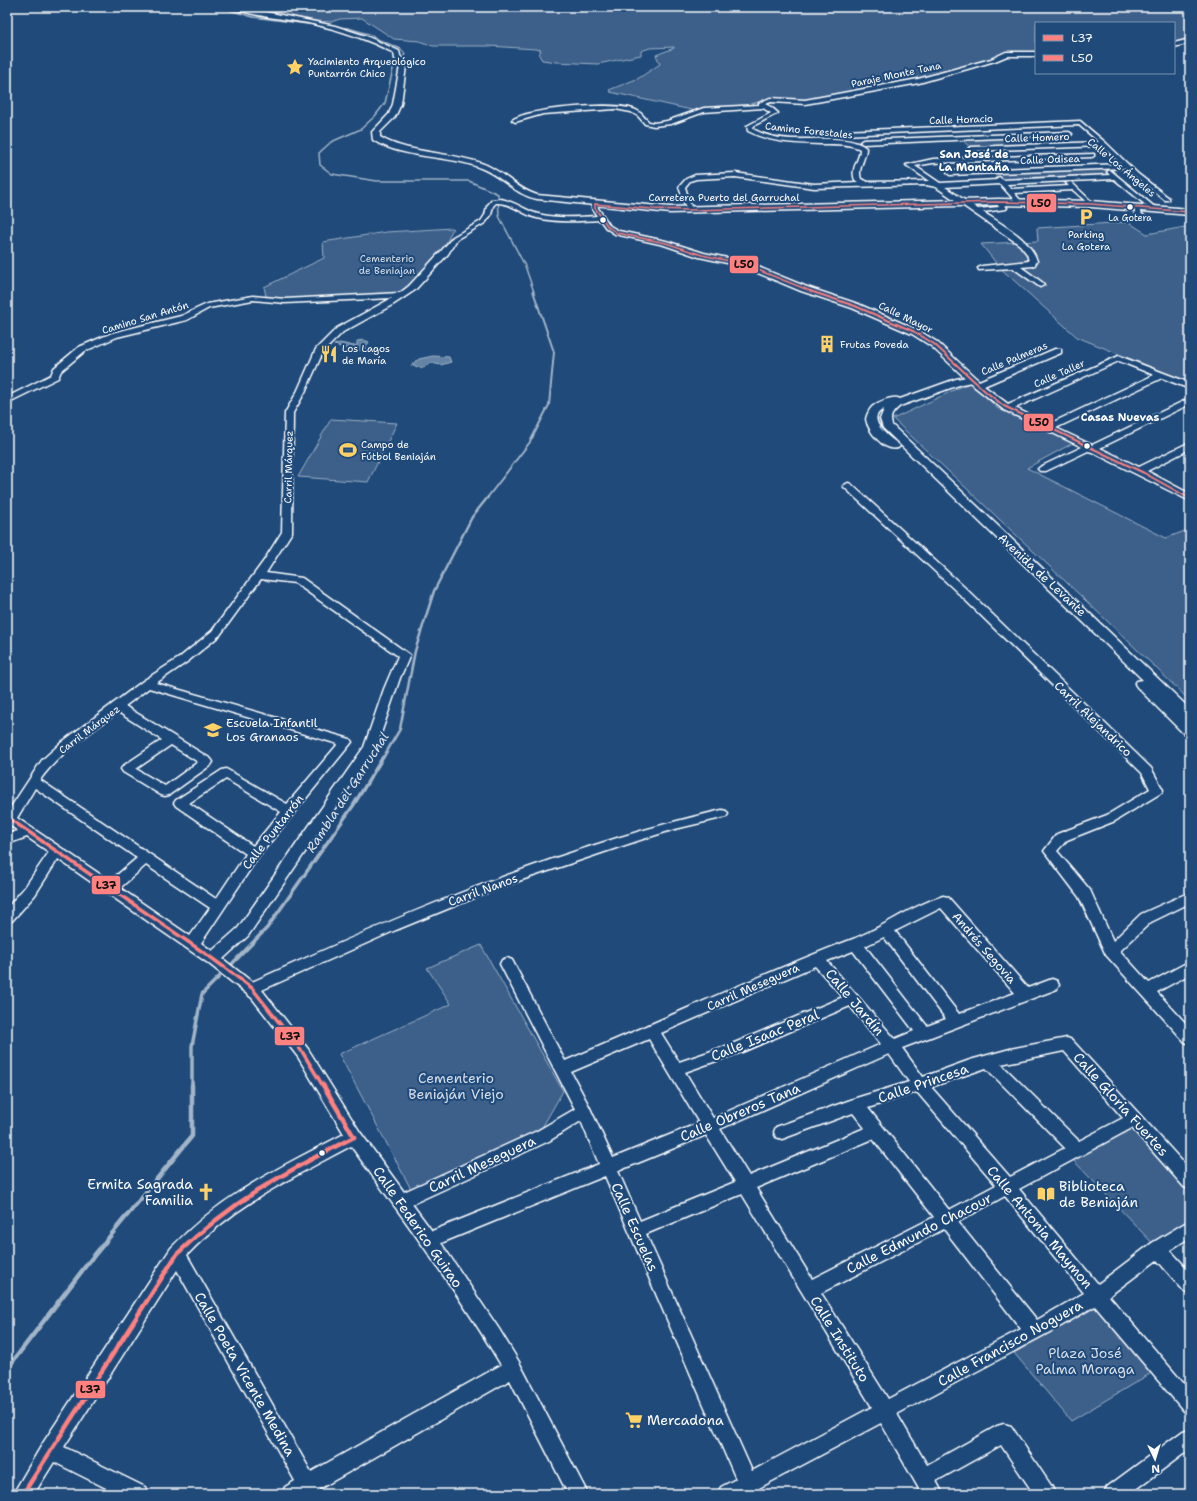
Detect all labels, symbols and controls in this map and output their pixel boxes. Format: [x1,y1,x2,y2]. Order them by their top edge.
legend [1035,22,1175,74]
text: L37 [1071,30,1093,46]
text: L50 [1071,50,1093,66]
place label: Yacimiento Arqueológico Puntarrón Chico [308,55,426,80]
place icon: Yacimiento Arqueológico Puntarrón Chico [285,57,305,77]
street label: Paraje Monte Tana [850,58,943,90]
street label: Calle Horacio [929,112,993,127]
street label: Camino Forestales [764,119,854,142]
street label: Calle Homero [1004,130,1070,145]
street label: Calle Los Ángeles [1085,135,1158,200]
district label: San José de La Montaña [939,147,1010,175]
street label: Calle Odisea [1020,152,1081,167]
street label: Carretera Puerto del Garruchal [649,191,799,204]
line badge: L50 [1026,193,1057,213]
text: L50 [1031,196,1052,211]
marker: La Gotera [1125,202,1135,212]
parking icon: Parking La Gotera [1076,207,1096,227]
place label: La Gotera [1108,212,1152,224]
unlabelled marker [598,215,608,225]
place label: Parking La Gotera [1062,228,1111,253]
park label: Cementerio de Beniajan [359,252,415,277]
line badge: L50 [729,255,759,274]
text: L50 [734,257,755,272]
street label: Camino San Antón [100,298,190,337]
street label: Calle Mayor [876,299,935,336]
building icon: Frutas Poveda [817,334,837,354]
place label: Frutas Poveda [840,338,910,351]
street label: Calle Palmeras [979,339,1049,378]
place label: Los Lagos de María [342,342,390,367]
restaurant icon: Los Lagos de María [319,344,339,364]
street label: Calle Taller [1032,356,1087,390]
district label: Casas Nuevas [1081,410,1159,425]
line badge: L50 [1023,413,1054,432]
text: L50 [1029,415,1050,430]
street label: Carril Márquez [281,430,296,504]
place label: Campo de Fútbol Beniaján [361,438,436,463]
sports icon: Campo de Fútbol Beniaján [338,440,358,460]
unlabelled marker [1082,441,1092,451]
street label: Avenida de Levante [995,530,1090,620]
street label: Carril Alejandrico [1051,678,1135,760]
street label: Carril Márquez [56,702,122,757]
place label: Escuela Infantil Los Granaos [226,715,318,745]
school or university icon: Escuela Infantil Los Granaos [203,720,223,740]
water label: Rambla del Garruchal [302,729,393,856]
street label: Calle Puntarrón [239,791,307,873]
street label: Carril Nanos [446,870,520,910]
line badge: L37 [91,875,121,895]
text: L37 [96,878,117,893]
street label: Andrés Segovia [949,909,1020,987]
street label: Carril Meseguera [704,959,802,1015]
street label: Calle Jardín [822,965,889,1040]
street label: Calle Isaac Peral [708,1005,822,1065]
line badge: L37 [274,1026,305,1046]
text: L37 [280,1029,301,1044]
street label: Calle Gloria Fuertes [1070,1048,1172,1160]
street label: Calle Princesa [875,1059,971,1107]
park label: Cementerio Beniaján Viejo [408,1069,504,1103]
street label: Calle Obreros Tana [677,1078,803,1145]
street label: Carril Meseguera [426,1131,539,1197]
unlabelled marker [317,1148,327,1158]
street label: Calle Antonia Maymon [983,1162,1097,1293]
street label: Calle Federico Guirao [369,1163,467,1291]
place label: Ermita Sagrada Familia [87,1175,193,1209]
place label: Biblioteca de Beniaján [1059,1177,1139,1211]
street label: Calle Escuelas [607,1180,663,1274]
church icon: Ermita Sagrada Familia [196,1182,216,1202]
library icon: Biblioteca de Beniaján [1036,1184,1056,1204]
street label: Calle Edmundo Chacour [843,1188,995,1278]
street label: Calle Poeta Vicente Medina [191,1289,300,1460]
street label: Calle Instituto [806,1293,874,1385]
street label: Calle Francisco Noguera [934,1296,1086,1390]
park label: Plaza José Palma Moraga [1036,1344,1135,1378]
line badge: L37 [75,1380,106,1399]
text: L37 [80,1382,101,1397]
supermarket icon: Mercadona [624,1410,644,1430]
place label: Mercadona [647,1411,724,1429]
north arrow [1135,1439,1175,1479]
text: N [1151,1461,1161,1476]

